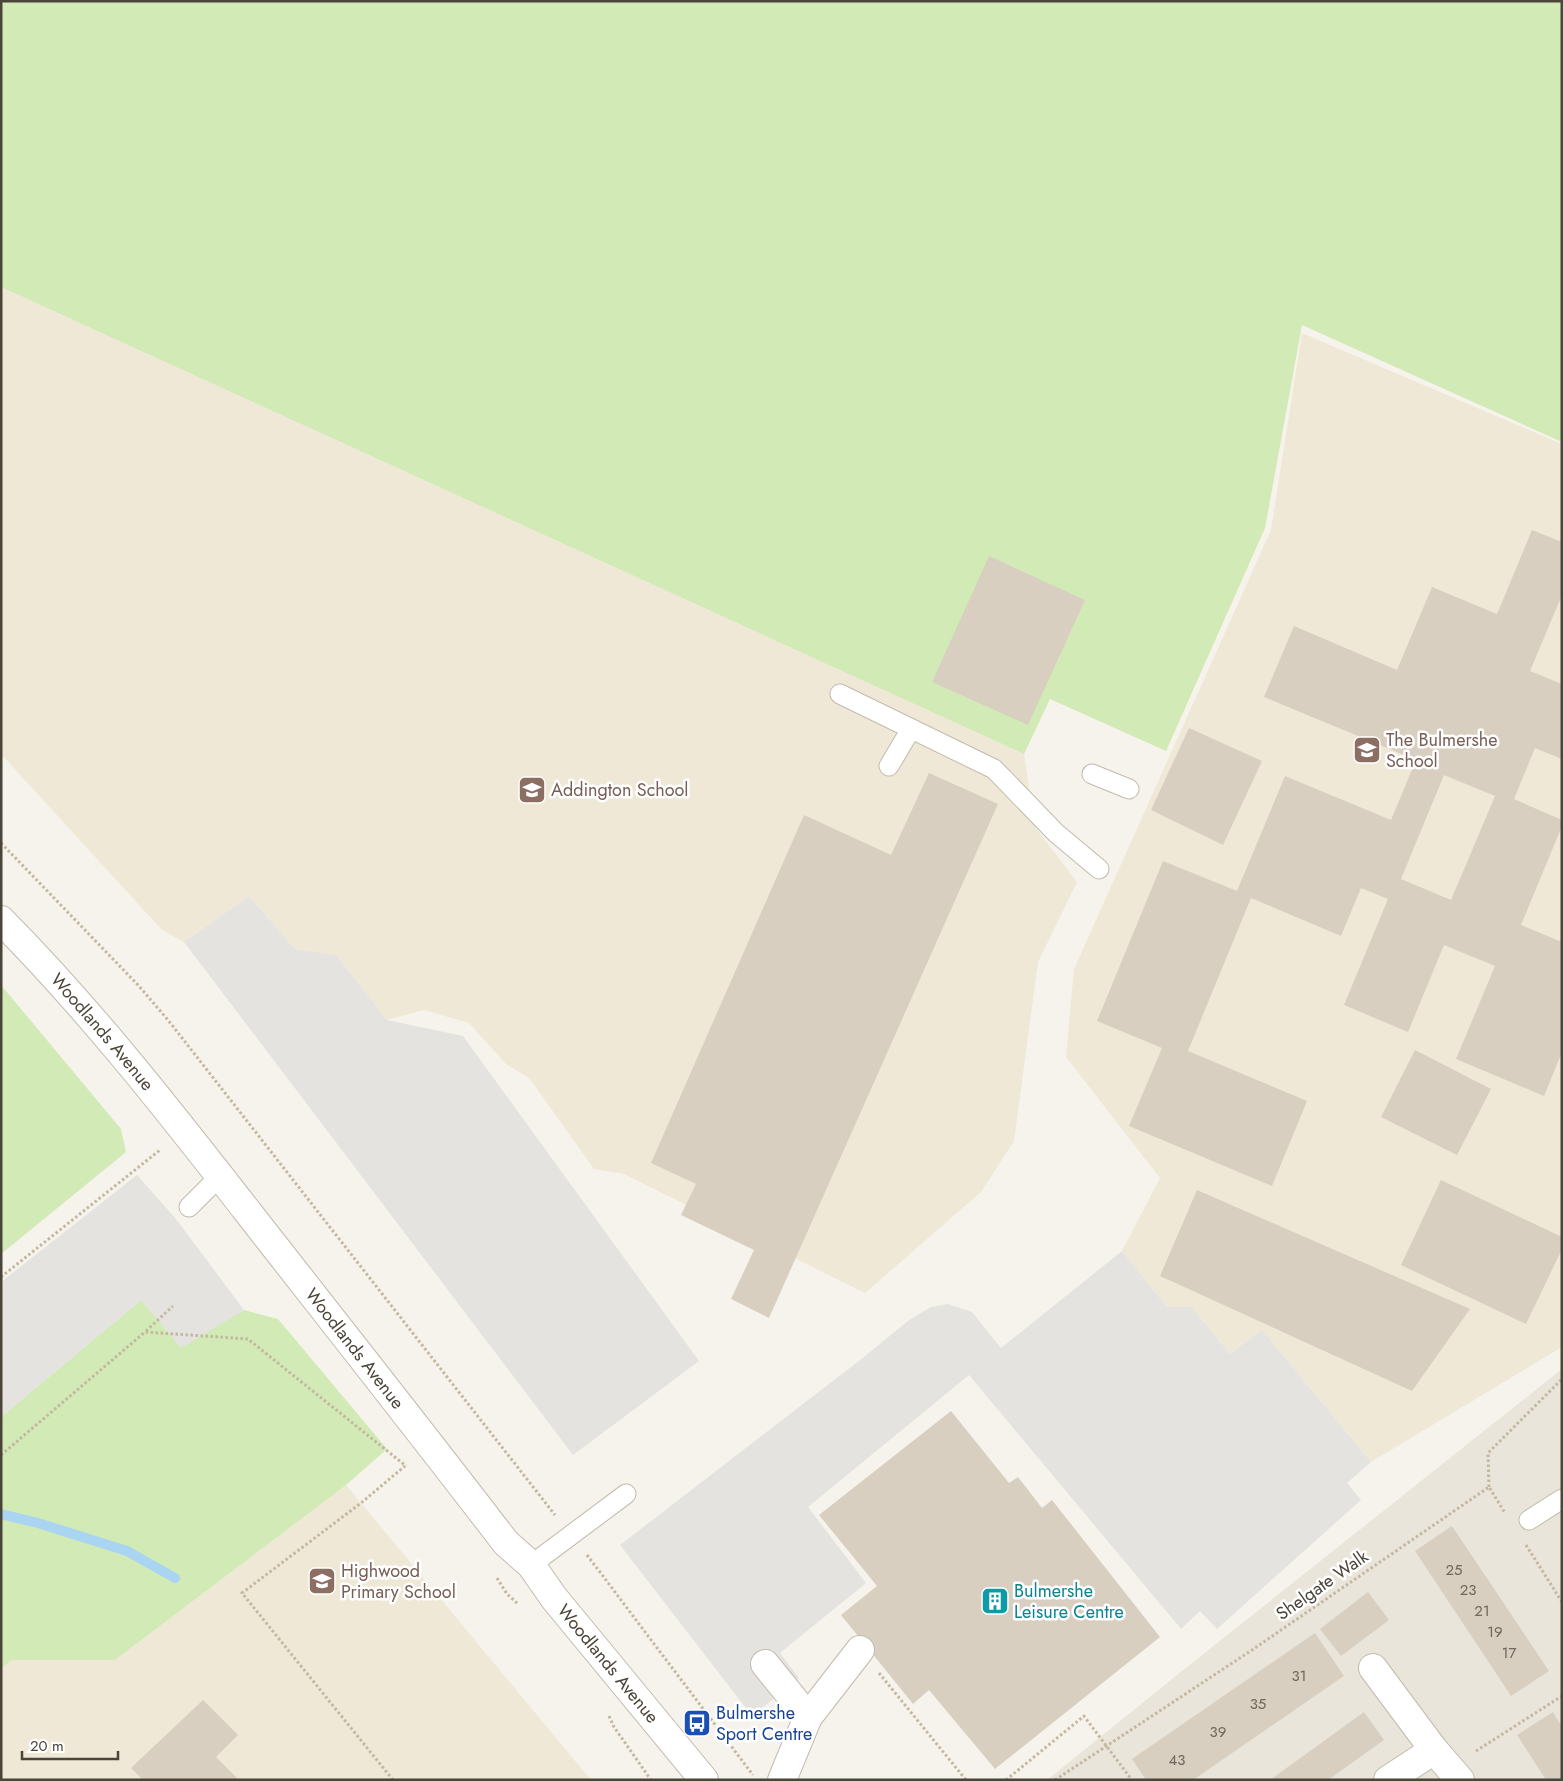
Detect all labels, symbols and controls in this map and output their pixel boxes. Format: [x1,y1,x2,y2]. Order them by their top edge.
place label: The Bulmershe School [1386,727,1498,774]
school or university icon: The Bulmershe School [1352,735,1382,765]
school or university icon: Addington School [517,775,547,805]
place label: Addington School [551,777,689,803]
street label: Woodlands Avenue [44,967,160,1096]
street label: Woodlands Avenue [299,1282,411,1415]
street label: Shelgate Walk [1271,1544,1373,1626]
place label: Highwood Primary School [341,1558,456,1605]
house number: 25 [1446,1559,1463,1581]
school or university icon: Highwood Primary School [307,1566,337,1596]
place label: Bulmershe Leisure Centre [1014,1578,1124,1625]
house number: 23 [1460,1579,1476,1601]
building icon: Bulmershe Leisure Centre [980,1586,1010,1616]
street label: Woodlands Avenue [551,1598,665,1729]
house number: 21 [1474,1600,1490,1622]
house number: 19 [1487,1621,1503,1643]
house number: 17 [1502,1642,1516,1664]
house number: 31 [1292,1665,1306,1687]
house number: 35 [1250,1693,1266,1715]
place label: Bulmershe Sport Centre [716,1700,812,1747]
bus stop icon: Bulmershe Sport Centre [682,1708,712,1738]
house number: 39 [1210,1721,1226,1743]
scale bar [22,1728,119,1760]
text: 20 m [30,1735,64,1757]
house number: 43 [1169,1749,1185,1771]

